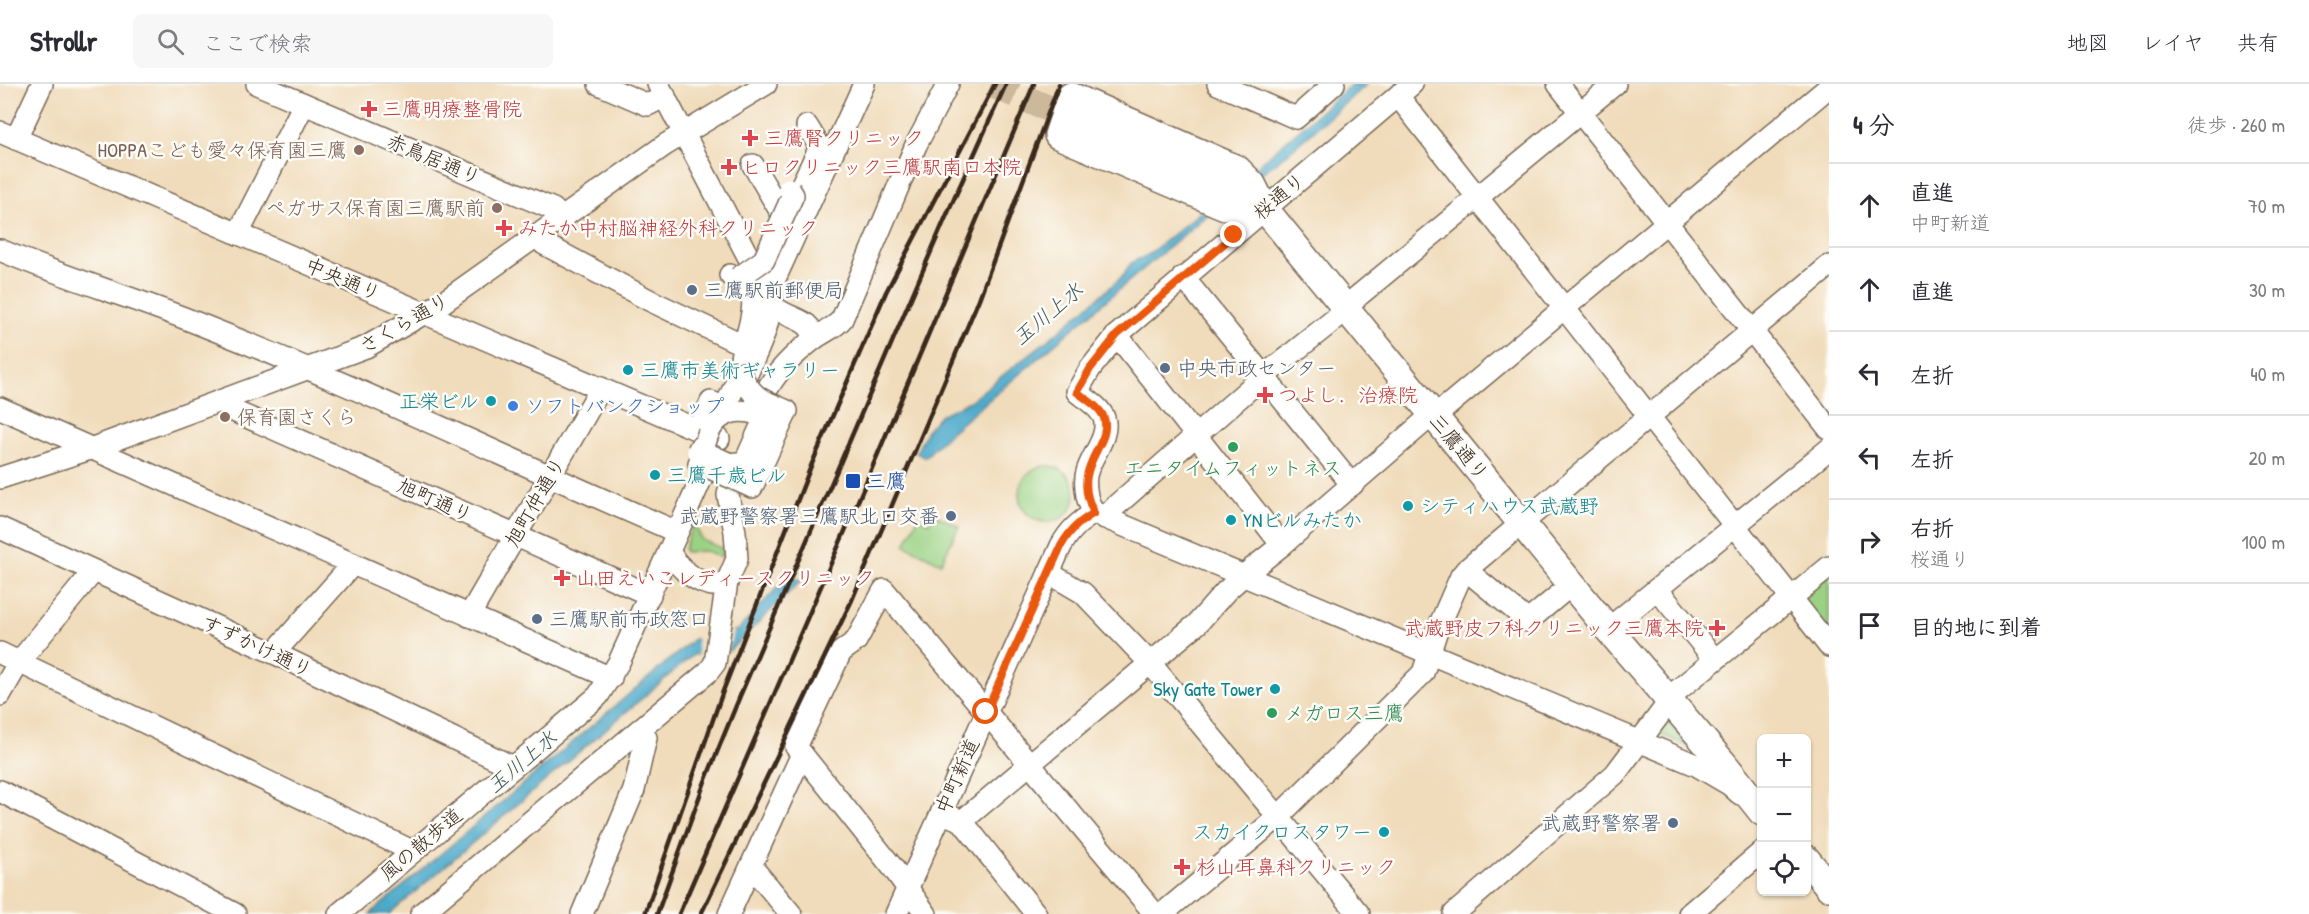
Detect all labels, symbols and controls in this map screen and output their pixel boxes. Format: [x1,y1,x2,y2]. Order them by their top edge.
search box [133,14,553,68]
text: Strollr [30,22,97,60]
icon: search [154,25,187,58]
text: ここで検索 [202,28,312,58]
text: 地図 [2067,28,2109,57]
text: レイヤ [2142,28,2204,57]
text: 共有 [2237,28,2279,57]
place label: 三鷹明療整骨院 [382,95,522,122]
marker: 三鷹明療整骨院 [360,100,378,118]
text: 4 分 [1853,107,1895,142]
text: 徒歩 · 260 m [2187,111,2285,138]
place label: 三鷹腎クリニック [764,124,924,151]
street label: 赤鳥居通り [383,127,485,191]
marker: 三鷹腎クリニック [741,129,759,147]
place label: HOPPAこども愛々保育園三鷹 [98,136,347,163]
marker: HOPPAこども愛々保育園三鷹 [352,143,366,157]
place label: ヒロクリニック三鷹駅南口本院 [742,153,1022,180]
marker: ヒロクリニック三鷹駅南口本院 [720,158,738,176]
street label: 桜通り [1247,166,1310,225]
text: 直進 [1910,177,1954,207]
icon: ahead [1853,189,1886,222]
text: 70 m [2248,192,2285,219]
place label: ペガサス保育園三鷹駅前 [266,194,485,221]
marker: ペガサス保育園三鷹駅前 [490,201,504,215]
text: 中町新道 [1910,209,1990,236]
place label: みたか中村脳神経外科クリニック [518,214,818,241]
marker: みたか中村脳神経外科クリニック [495,219,513,237]
route end [1220,221,1246,247]
street label: 中央通り [301,250,385,307]
icon: ahead [1853,273,1886,306]
place label: 三鷹駅前郵便局 [704,276,844,303]
water label: 玉川上水 [1006,276,1089,352]
text: 直進 [1910,276,1954,306]
text: 30 m [2249,276,2285,303]
marker: 三鷹駅前郵便局 [685,283,699,297]
street label: さくら通り [354,286,454,359]
place label: 中央市政センター [1177,354,1336,381]
place label: 三鷹市美術ギャラリー [640,356,840,383]
icon: left [1853,357,1886,390]
text: 左折 [1910,360,1954,390]
text: 40 m [2250,360,2285,387]
marker: 中央市政センター [1158,361,1172,375]
marker: 三鷹市美術ギャラリー [621,363,635,377]
place label: つよし．治療院 [1278,381,1418,408]
marker: つよし．治療院 [1256,386,1274,404]
place label: 正栄ビル [399,387,479,414]
place label: ソフトバンクショップ [525,392,724,419]
marker: 正栄ビル [484,394,498,408]
marker: ソフトバンクショップ [506,399,520,413]
place label: 保育園さくら [237,403,357,430]
street label: 三鷹通り [1423,407,1495,486]
marker: 保育園さくら [218,410,232,424]
marker: エニタイムフィットネス [1226,440,1240,454]
icon: left [1853,441,1886,474]
text: 左折 [1910,444,1954,474]
text: 20 m [2248,444,2285,471]
street label: 旭町仲通り [498,452,571,552]
place label: エニタイムフィットネス [1124,454,1342,481]
place label: 三鷹千歳ビル [667,461,787,488]
place label: 三鷹 [866,467,906,494]
marker: 三鷹千歳ビル [648,468,662,482]
street label: 旭町通り [393,471,477,528]
marker: 三鷹 [844,472,862,490]
place label: シティハウス武蔵野 [1420,492,1599,519]
marker: シティハウス武蔵野 [1401,499,1415,513]
place label: 武蔵野警察署三鷹駅北口交番 [679,502,939,529]
place label: YNビルみたか [1243,506,1362,533]
marker: 武蔵野警察署三鷹駅北口交番 [944,509,958,523]
marker: YNビルみたか [1224,513,1238,527]
text: 右折 [1910,513,1954,543]
icon: right [1853,525,1886,558]
text: 100 m [2242,528,2285,555]
text: 桜通り [1910,545,1970,572]
place label: 山田えいこレディースクリニック [576,564,875,591]
marker: 山田えいこレディースクリニック [553,569,571,587]
place label: 三鷹駅前市政窓口 [549,605,709,632]
street label: すずかけ通り [197,608,317,683]
icon: arrive [1853,609,1886,642]
marker: 三鷹駅前市政窓口 [530,612,544,626]
text: 目的地に到着 [1910,612,2042,642]
place label: 武蔵野皮フ科クリニック三鷹本院 [1404,614,1704,641]
marker: 武蔵野皮フ科クリニック三鷹本院 [1708,619,1726,637]
place label: Sky Gate Tower [1153,675,1263,702]
marker: Sky Gate Tower [1268,682,1282,696]
route start [972,698,998,724]
place label: メガロス三鷹 [1284,699,1404,726]
marker: メガロス三鷹 [1265,706,1279,720]
water label: 玉川上水 [480,724,563,800]
street label: 中町新道 [928,734,985,818]
map controls [1757,734,1811,896]
button: + [1757,734,1811,788]
button: − [1757,788,1811,842]
street label: 風の散歩道 [374,801,468,886]
place label: 武蔵野警察署 [1541,809,1661,836]
marker: 武蔵野警察署 [1666,816,1680,830]
place label: スカイクロスタワー [1192,818,1372,845]
marker: スカイクロスタワー [1377,825,1391,839]
button: locate [1757,842,1811,896]
place label: 杉山耳鼻科クリニック [1196,853,1396,880]
marker: 杉山耳鼻科クリニック [1173,858,1191,876]

